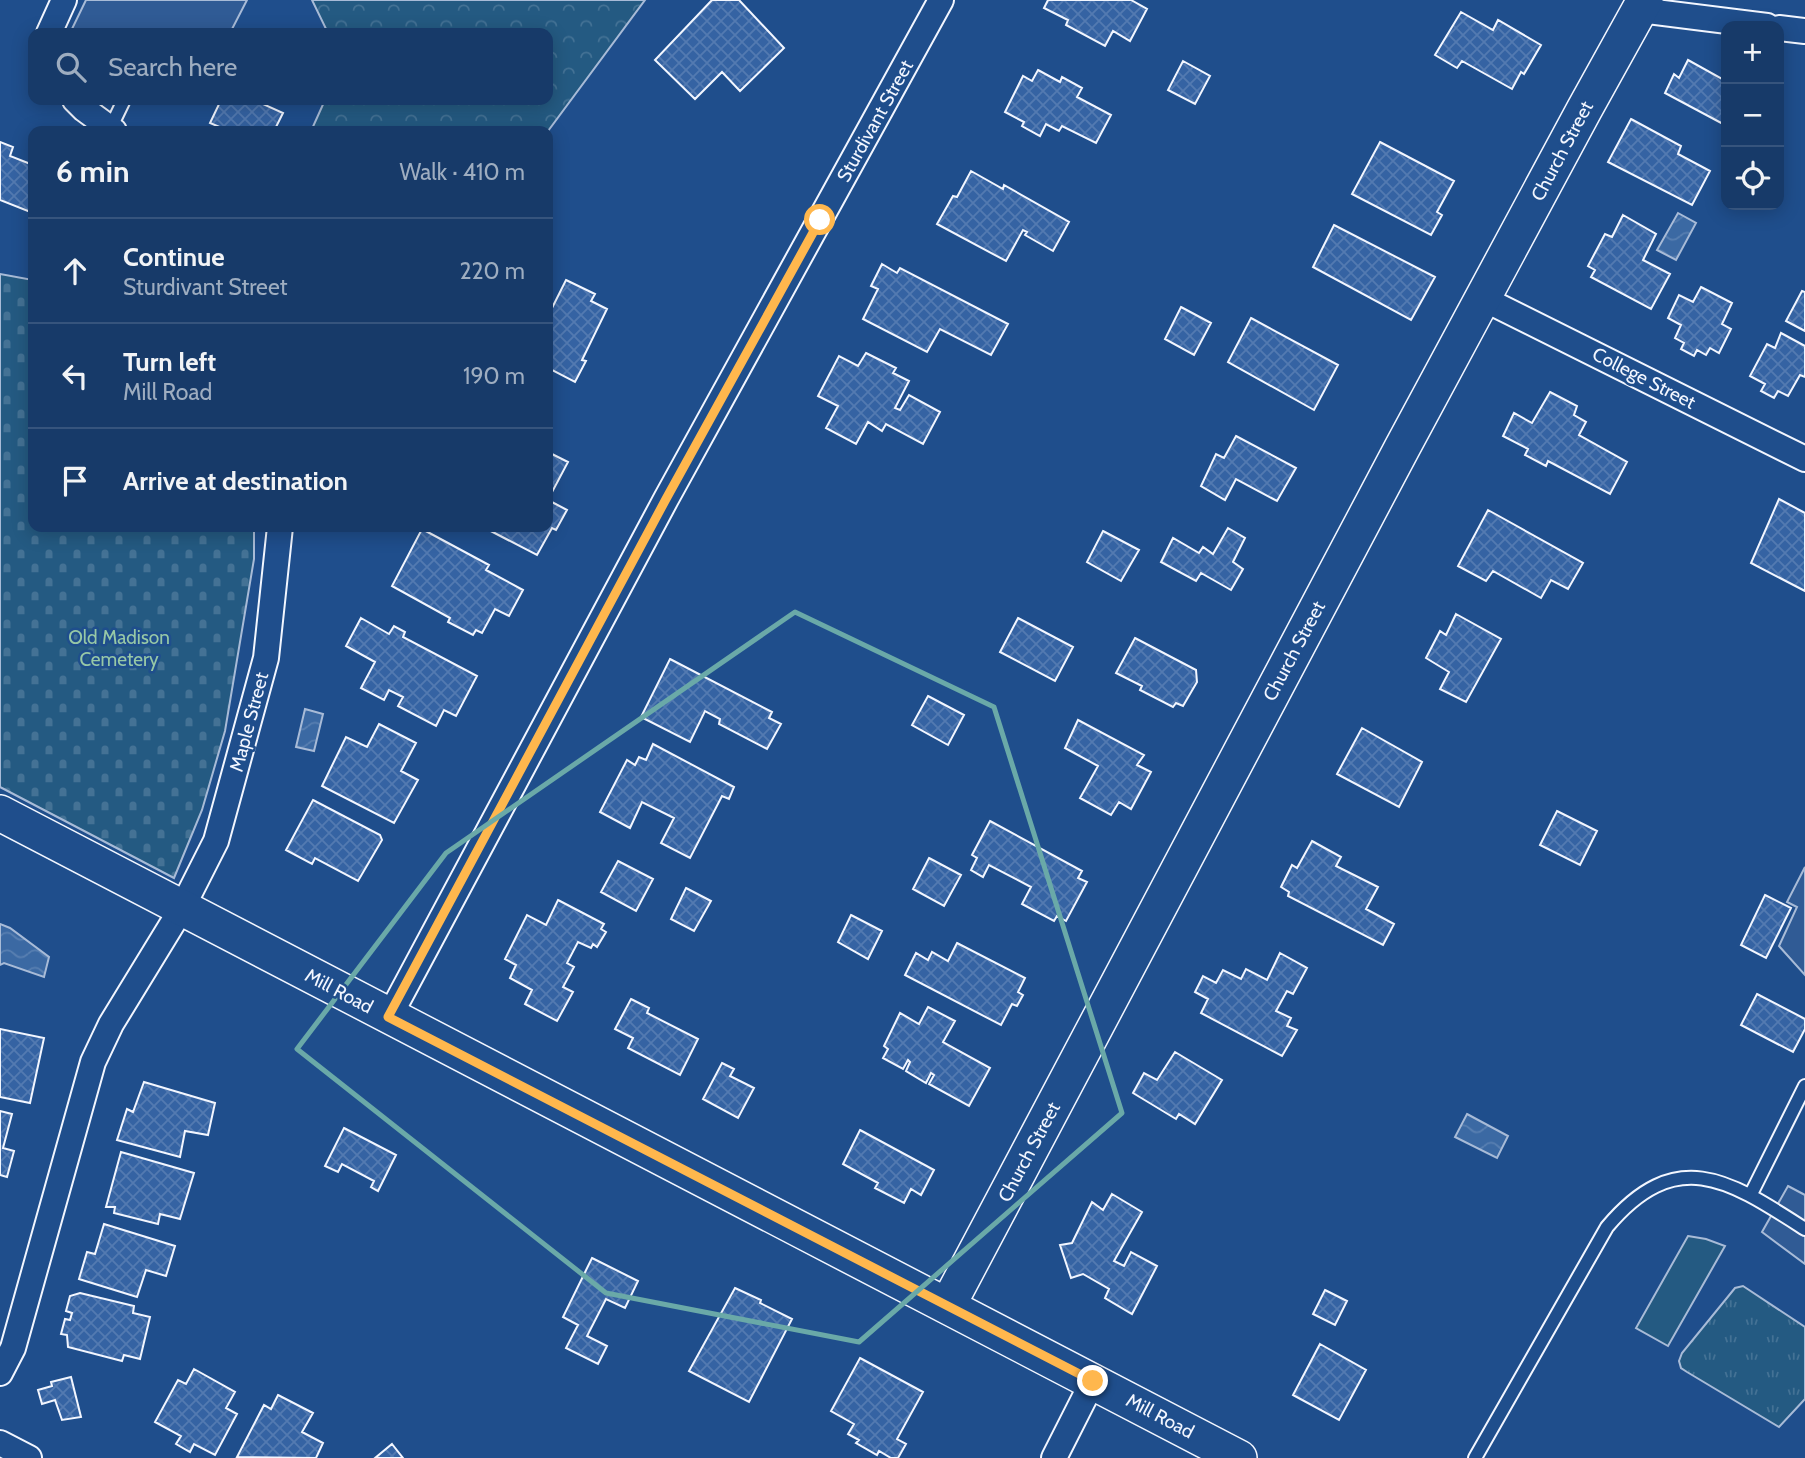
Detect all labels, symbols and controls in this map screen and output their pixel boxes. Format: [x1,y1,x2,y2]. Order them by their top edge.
map controls [1721,21,1784,210]
button: + [1721,21,1784,84]
search box [28,28,553,105]
icon: search [52,48,90,86]
text: Search here [108,51,237,83]
street label: Sturdivant Street [832,56,918,186]
button: − [1721,84,1784,147]
street label: Church Street [1526,97,1598,205]
button: locate [1721,147,1784,210]
text: 6 min [56,153,129,190]
text: Walk · 410 m [399,158,525,186]
route start [804,204,835,235]
text: Continue [123,241,225,273]
icon: ahead [56,252,94,290]
text: 220 m [459,257,525,285]
text: Sturdivant Street [123,273,287,301]
street label: College Street [1589,342,1700,414]
text: Turn left [123,346,216,378]
icon: left [56,357,94,395]
text: 190 m [463,362,525,390]
text: Mill Road [123,378,212,406]
icon: arrive [56,462,94,500]
text: Arrive at destination [123,465,348,497]
street label: Church Street [1258,597,1330,705]
park label: Old Madison Cemetery [68,626,170,671]
street label: Maple Street [225,669,273,774]
street label: Mill Road [301,964,377,1018]
street label: Church Street [993,1098,1065,1206]
route end [1077,1365,1108,1396]
street label: Mill Road [1122,1389,1198,1443]

